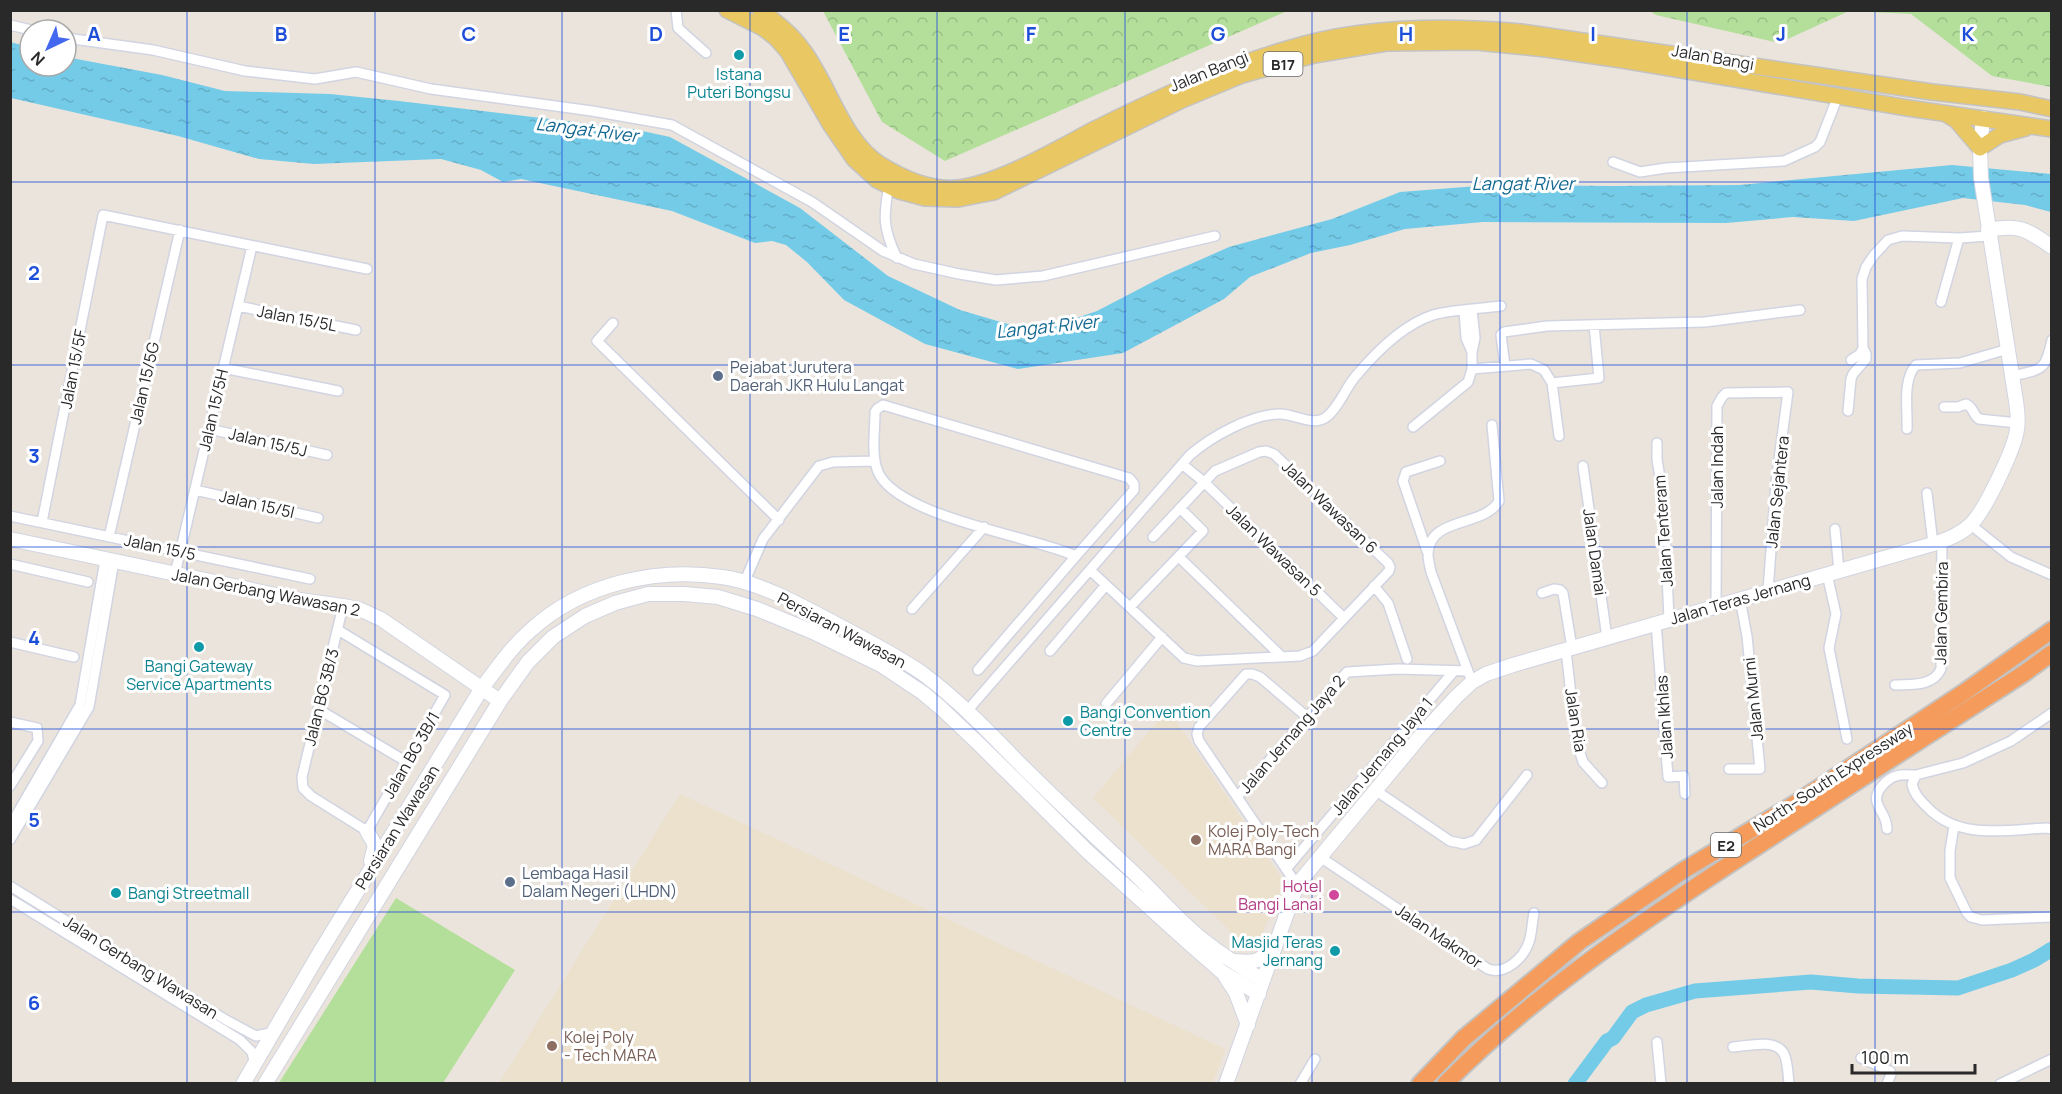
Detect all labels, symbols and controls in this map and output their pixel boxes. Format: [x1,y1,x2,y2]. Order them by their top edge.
north arrow [18,18,78,78]
text: A [87,20,101,47]
text: B [275,20,288,47]
text: C [462,20,476,47]
text: D [649,20,663,47]
text: E [838,20,850,47]
text: F [1026,20,1037,47]
text: G [1211,20,1226,47]
text: H [1399,20,1413,47]
text: I [1590,20,1596,47]
text: J [1776,20,1786,47]
text: K [1962,20,1975,47]
street label: Jalan Bangi [1670,39,1756,75]
street label: Jalan Bangi [1166,45,1252,97]
text: N [26,47,49,71]
marker: Istana Puteri Bongsu [732,48,746,62]
road number: B17 [1264,52,1302,76]
place label: Istana Puteri Bongsu [687,63,791,103]
water label: Langat River [535,111,642,147]
water label: Langat River [1472,171,1577,195]
text: 2 [28,259,40,286]
street label: Jalan 15/5L [255,299,339,337]
water label: Langat River [995,308,1102,343]
street label: Jalan 15/5F [55,327,91,411]
street label: Jalan 15/5G [124,340,164,426]
place label: Pejabat Jurutera Daerah JKR Hulu Langat [730,356,904,396]
street label: Jalan 15/5H [193,367,233,453]
marker: Pejabat Jurutera Daerah JKR Hulu Langat [711,369,725,383]
street label: Jalan 15/5J [227,422,309,462]
street label: Jalan Indah [1706,426,1728,508]
street label: Jalan Sejahtera [1760,435,1794,549]
text: 3 [28,442,40,469]
street label: Jalan Wawasan 6 [1277,456,1383,558]
street label: Jalan Tenteram [1648,474,1678,588]
street label: Jalan 15/5I [217,485,297,523]
street label: Jalan Wawasan 5 [1222,499,1326,601]
street label: Jalan Damai [1578,507,1612,597]
street label: Jalan 15/5 [122,529,198,565]
street label: Jalan Gembira [1929,561,1953,665]
street label: Jalan Gerbang Wawasan 2 [170,563,362,621]
street label: Jalan Teras Jernang [1667,568,1813,630]
street label: Persiaran Wawasan [774,587,910,673]
text: 4 [28,624,40,651]
marker: Bangi Gateway Service Apartments [192,640,206,654]
street label: Jalan BG 3B/3 [298,646,344,748]
place label: Bangi Gateway Service Apartments [126,655,272,695]
street label: Jalan Murni [1738,656,1768,742]
street label: Jalan Jernang Jaya 2 [1235,670,1349,798]
street label: Jalan Ikhlas [1650,674,1678,760]
street label: Jalan Ria [1560,687,1592,753]
street label: Jalan Jernang Jaya 1 [1326,693,1438,819]
place label: Bangi Convention Centre [1080,701,1211,741]
street label: Jalan BG 3B/1 [377,707,445,803]
marker: Bangi Convention Centre [1061,714,1075,728]
street label: North–South Expressway [1749,717,1917,837]
street label: Persiaran Wawasan [350,761,444,893]
text: 5 [28,806,40,833]
place label: Kolej Poly-Tech MARA Bangi [1208,820,1319,860]
marker: Kolej Poly-Tech MARA Bangi [1189,833,1203,847]
road number: E2 [1711,833,1741,857]
place label: Lembaga Hasil Dalam Negeri (LHDN) [522,862,677,902]
marker: Lembaga Hasil Dalam Negeri (LHDN) [503,875,517,889]
place label: Hotel Bangi Lanai [1238,875,1322,915]
place label: Bangi Streetmall [128,882,250,904]
marker: Bangi Streetmall [109,886,123,900]
marker: Hotel Bangi Lanai [1327,888,1341,902]
street label: Jalan Makmor [1391,899,1487,973]
street label: Jalan Gerbang Wawasan [59,910,223,1024]
place label: Masjid Teras Jernang [1231,931,1323,971]
marker: Masjid Teras Jernang [1328,944,1342,958]
text: 6 [28,989,40,1016]
place label: Kolej Poly - Tech MARA [564,1026,657,1066]
scale bar [1852,1037,1975,1075]
marker: Kolej Poly - Tech MARA [545,1039,559,1053]
text: 100 m [1861,1045,1909,1069]

